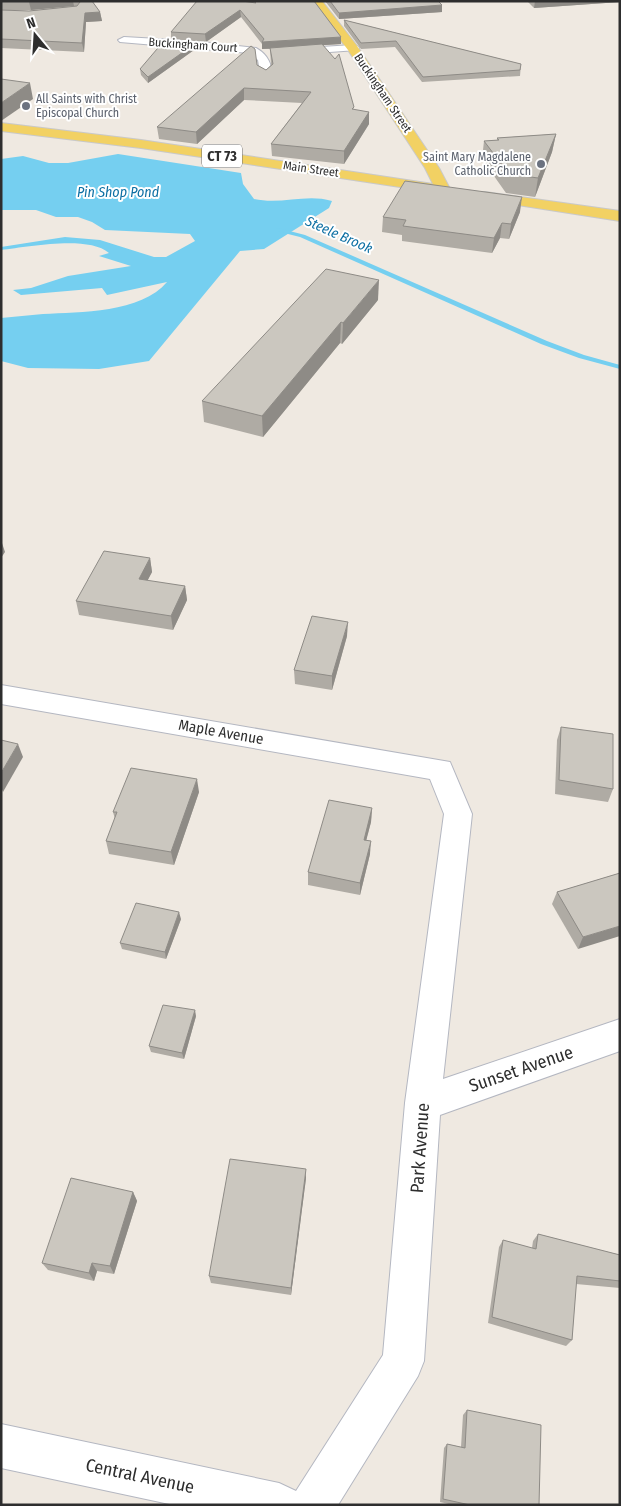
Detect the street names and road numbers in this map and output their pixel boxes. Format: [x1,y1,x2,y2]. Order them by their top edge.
street label: Buckingham Court [148,35,238,55]
street label: Buckingham Street [351,51,415,135]
road number: CT 73 [202,144,242,168]
street label: Main Street [282,158,340,180]
street label: Maple Avenue [177,716,265,748]
street label: Sunset Avenue [466,1041,576,1097]
street label: Park Avenue [406,1102,434,1194]
street label: Central Avenue [84,1454,196,1498]

